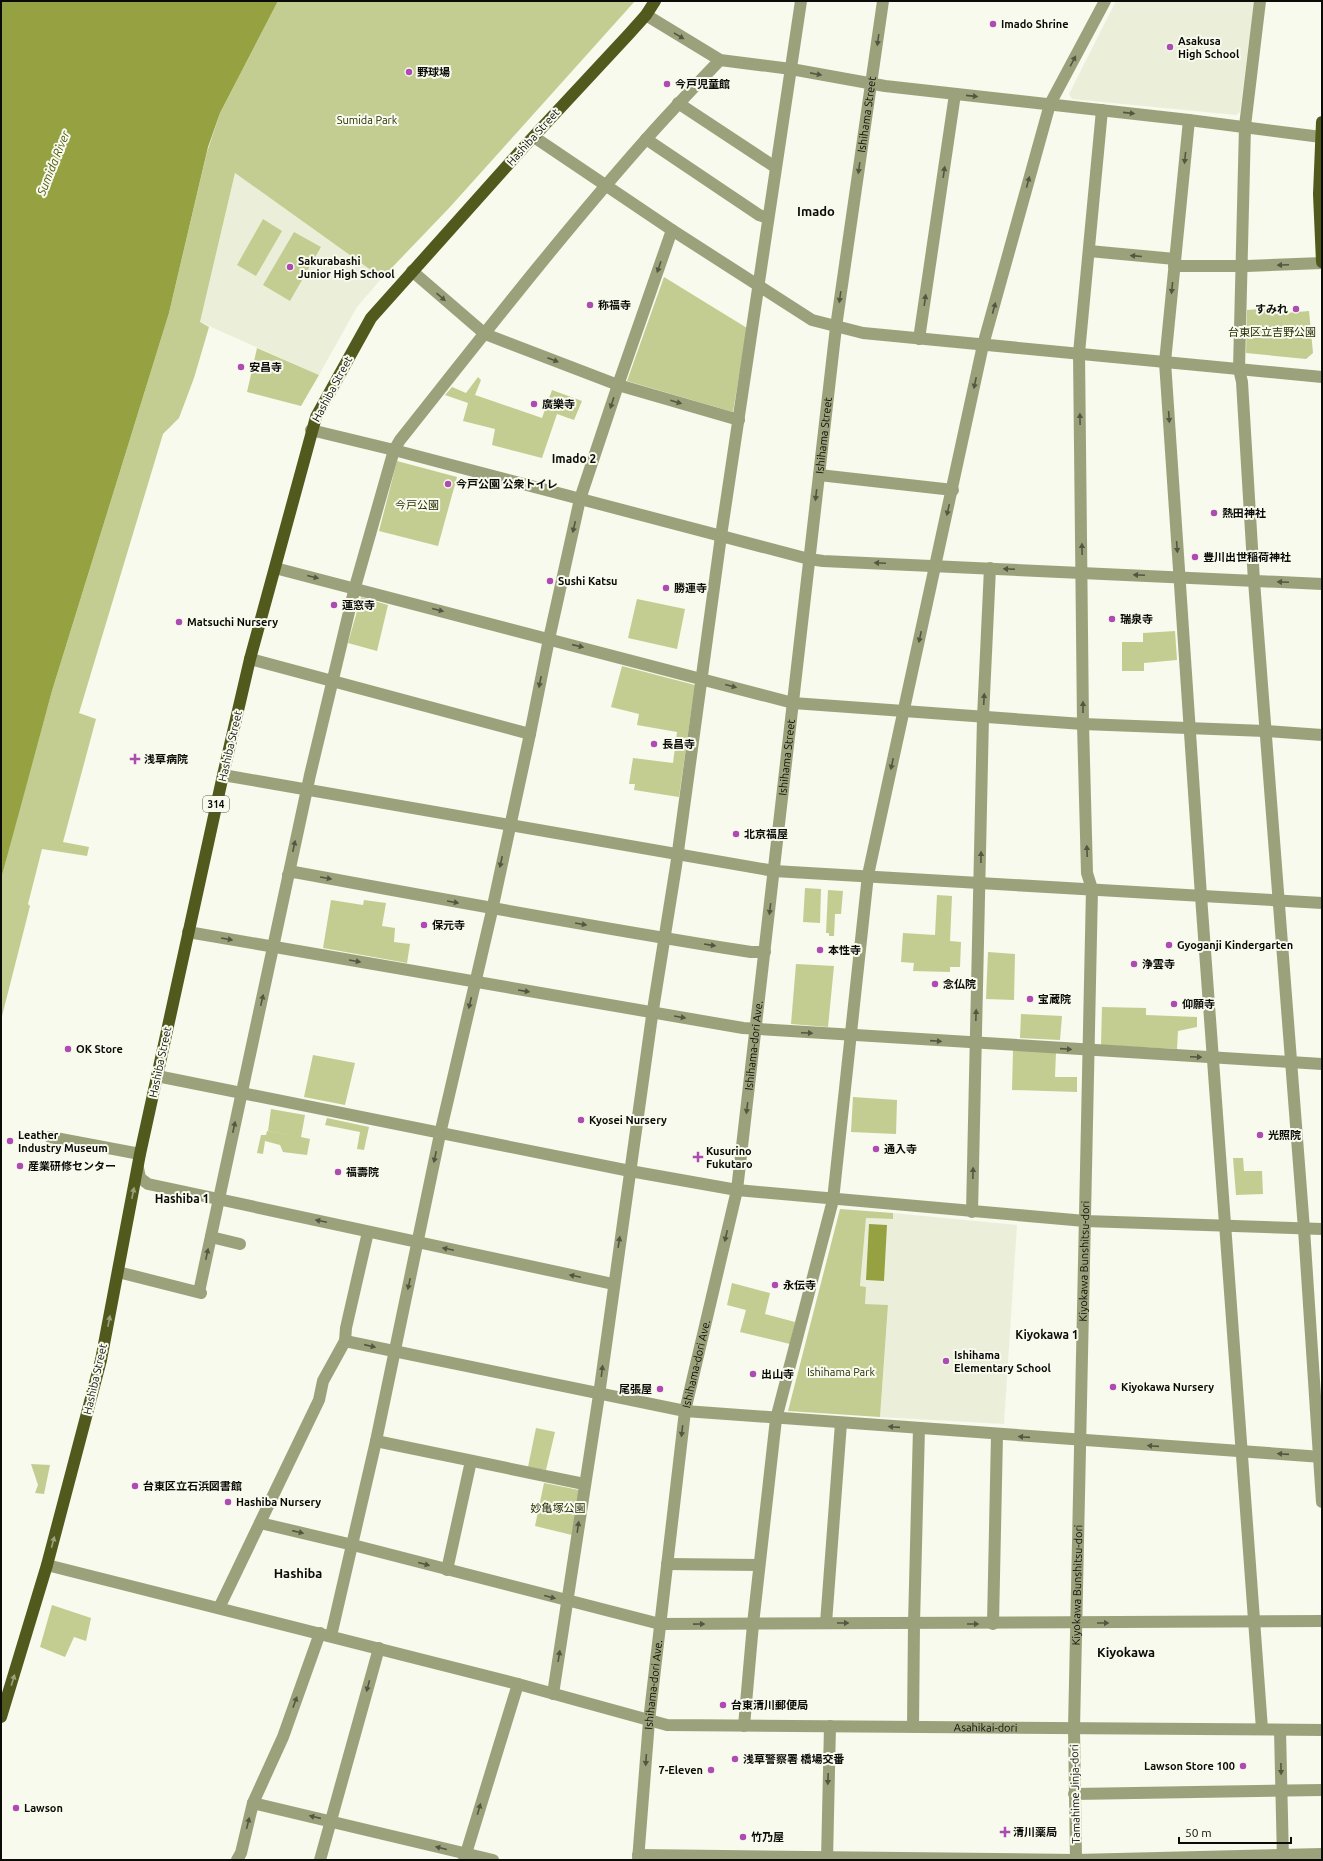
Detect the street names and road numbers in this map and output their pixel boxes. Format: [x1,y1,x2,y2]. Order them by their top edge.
street label: Ishihama Street [855,75,878,153]
street label: Hashiba Street [504,106,562,168]
street label: Hashiba Street [310,354,355,424]
street label: Ishihama Street [813,396,834,474]
street label: Hashiba Street [216,709,244,783]
street label: Ishihama Street [776,718,797,796]
road number: 314 [203,796,229,812]
street label: Ishihama-dori Ave. [742,1000,765,1091]
street label: Hashiba Street [147,1025,174,1099]
street label: Kiyokawa Bunshitsu-dori [1077,1201,1091,1322]
street label: Ishihama-dori Ave. [680,1318,712,1409]
street label: Hashiba Street [81,1342,109,1416]
street label: Kiyokawa Bunshitsu-dori [1070,1525,1084,1646]
street label: Ishihama-dori Ave. [642,1639,664,1730]
street label: Asahikai-dori [954,1721,1017,1734]
street label: Tamahime Jinja-dori [1068,1744,1082,1844]

